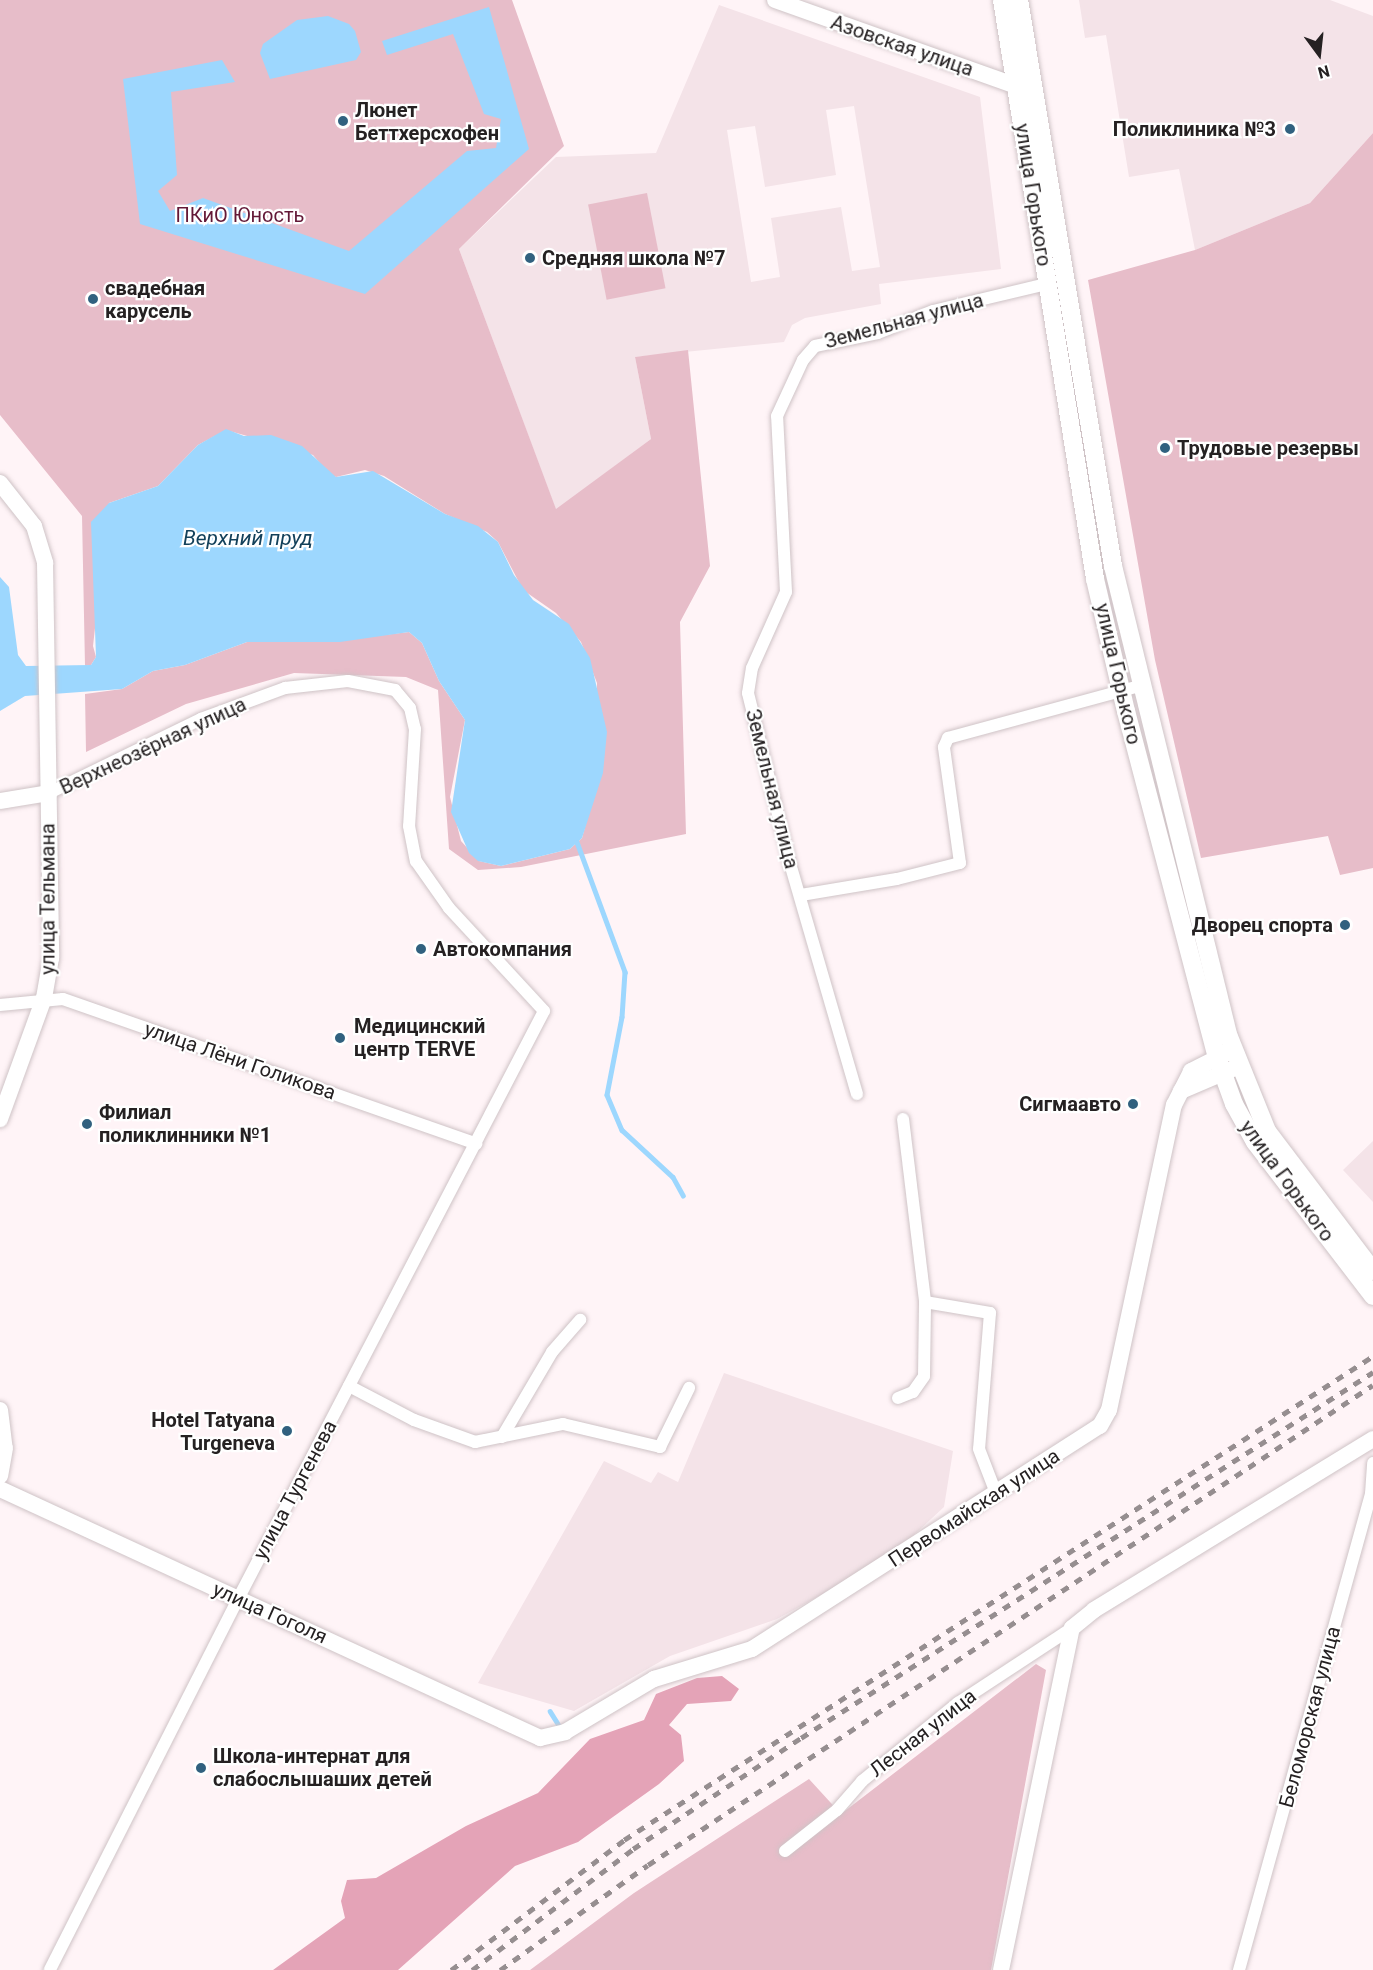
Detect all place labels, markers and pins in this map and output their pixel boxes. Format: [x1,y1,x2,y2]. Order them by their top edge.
place label: Люнет Беттхерсхофен [355,98,499,145]
marker: Люнет Беттхерсхофен [336,114,350,128]
place label: Поликлиника №3 [1113,117,1276,141]
marker: Поликлиника №3 [1281,120,1299,138]
place label: Средняя школа №7 [542,246,726,270]
marker: Средняя школа №7 [523,251,537,265]
place label: свадебная карусель [105,276,205,323]
marker: свадебная карусель [86,292,100,306]
place label: Трудовые резервы [1177,436,1359,460]
marker: Трудовые резервы [1158,441,1172,455]
place label: Дворец спорта [1192,913,1333,937]
marker: Дворец спорта [1338,918,1352,932]
place label: Автокомпания [433,937,572,961]
marker: Автокомпания [414,942,428,956]
place label: Медицинский центр TERVE [354,1014,485,1061]
marker: Медицинский центр TERVE [331,1029,349,1047]
place label: Сигмаавто [1019,1092,1121,1116]
marker: Сигмаавто [1126,1097,1140,1111]
place label: Филиал поликлинники №1 [99,1100,271,1147]
marker: Филиал поликлинники №1 [80,1117,94,1131]
place label: Hotel Tatyana Turgeneva [151,1408,275,1455]
marker: Hotel Tatyana Turgeneva [280,1424,294,1438]
place label: Школа-интернат для слабослышаших детей [213,1744,432,1791]
marker: Школа-интернат для слабослышаших детей [194,1761,208,1775]

